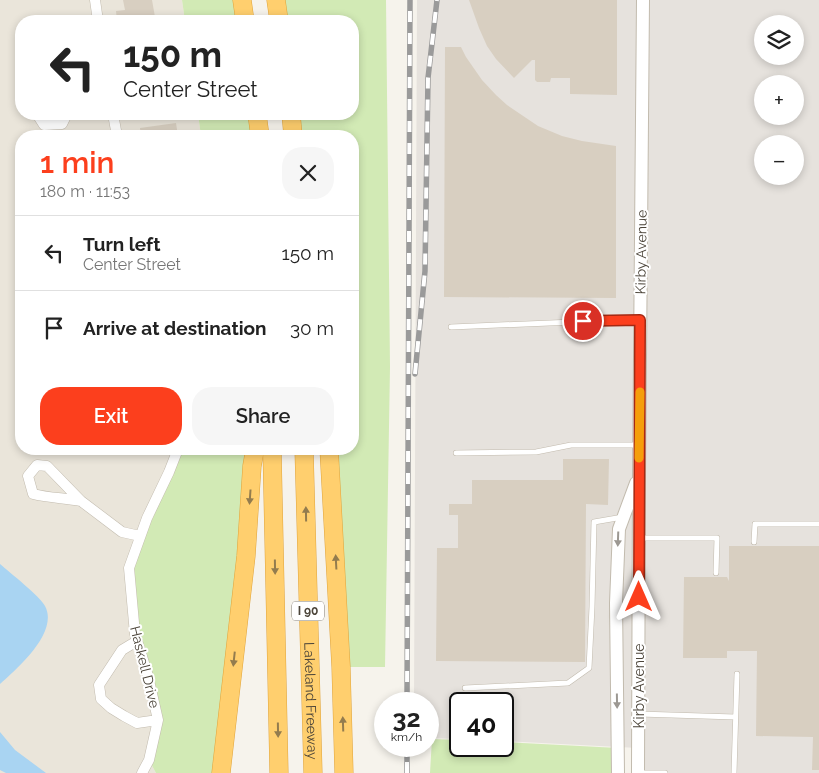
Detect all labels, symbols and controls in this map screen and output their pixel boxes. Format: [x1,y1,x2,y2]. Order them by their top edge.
map controls [754,15,804,185]
button: layers [754,15,804,65]
text: 150 m [123,34,222,75]
icon: left [40,35,105,100]
button: + [754,75,804,125]
text: Center Street [123,76,258,102]
button: − [754,135,804,185]
text: 1 min [40,145,115,180]
button: close [282,147,334,199]
text: 180 m · 11:53 [40,182,130,201]
street label: Kirby Avenue [632,209,650,295]
text: Turn left [83,233,160,255]
icon: left [40,239,68,267]
text: 150 m [282,242,334,264]
text: Center Street [83,255,181,274]
pin [562,300,604,342]
icon: arrive [569,307,597,335]
icon: arrive [40,314,68,342]
text: Arrive at destination [83,317,267,339]
text: 30 m [290,317,334,339]
button: Exit [40,387,182,445]
button: Share [192,387,334,445]
one-way arrow [245,489,253,505]
one-way arrow [302,506,310,522]
one-way arrow [614,531,622,547]
one-way arrow [331,554,339,570]
one-way arrow [271,560,279,576]
position arrow [612,570,664,622]
road number: I 90 [292,602,324,620]
street label: Haskell Drive [127,624,163,710]
street label: Lakeland Freeway [301,642,321,760]
street label: Kirby Avenue [631,644,647,728]
one-way arrow [230,651,238,667]
speed limit sign: 40 [449,692,514,757]
one-way arrow [613,693,621,709]
text: 32 [392,703,421,733]
one-way arrow [339,716,347,732]
one-way arrow [275,722,283,738]
text: km/h [391,730,422,744]

